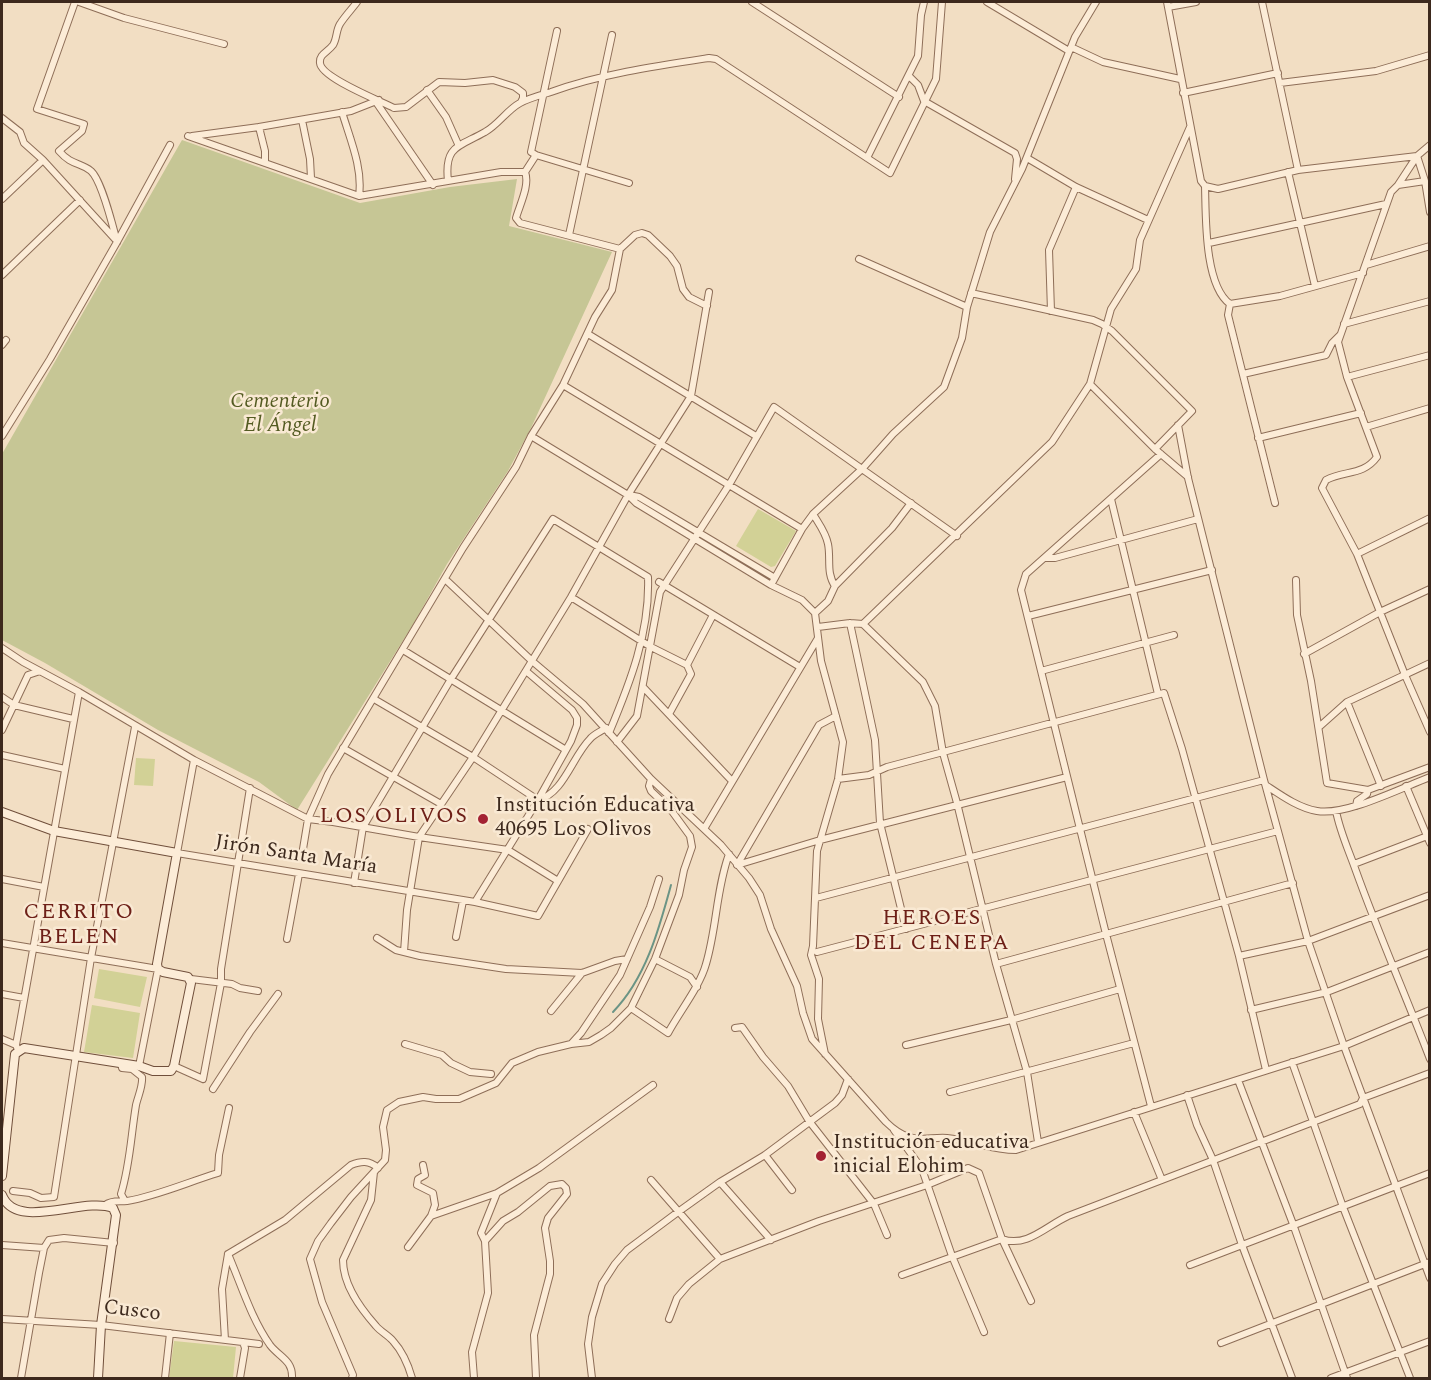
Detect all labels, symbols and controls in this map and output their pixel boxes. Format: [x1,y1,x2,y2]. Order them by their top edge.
park label: Cementerio El Ángel [230,390,330,440]
place label: Institución Educativa 40695 Los Olivos [495,794,695,844]
district label: LOS OLIVOS [320,805,468,831]
marker: Institución Educativa 40695 Los Olivos [476,812,490,826]
street label: Jirón Santa María [213,831,379,881]
district label: CERRITO BELEN [23,901,135,952]
district label: HEROES DEL CENEPA [854,907,1010,958]
place label: Institución educativa inicial Elohim [833,1131,1029,1181]
marker: Institución educativa inicial Elohim [814,1149,828,1163]
street label: Cusco [102,1296,162,1328]

